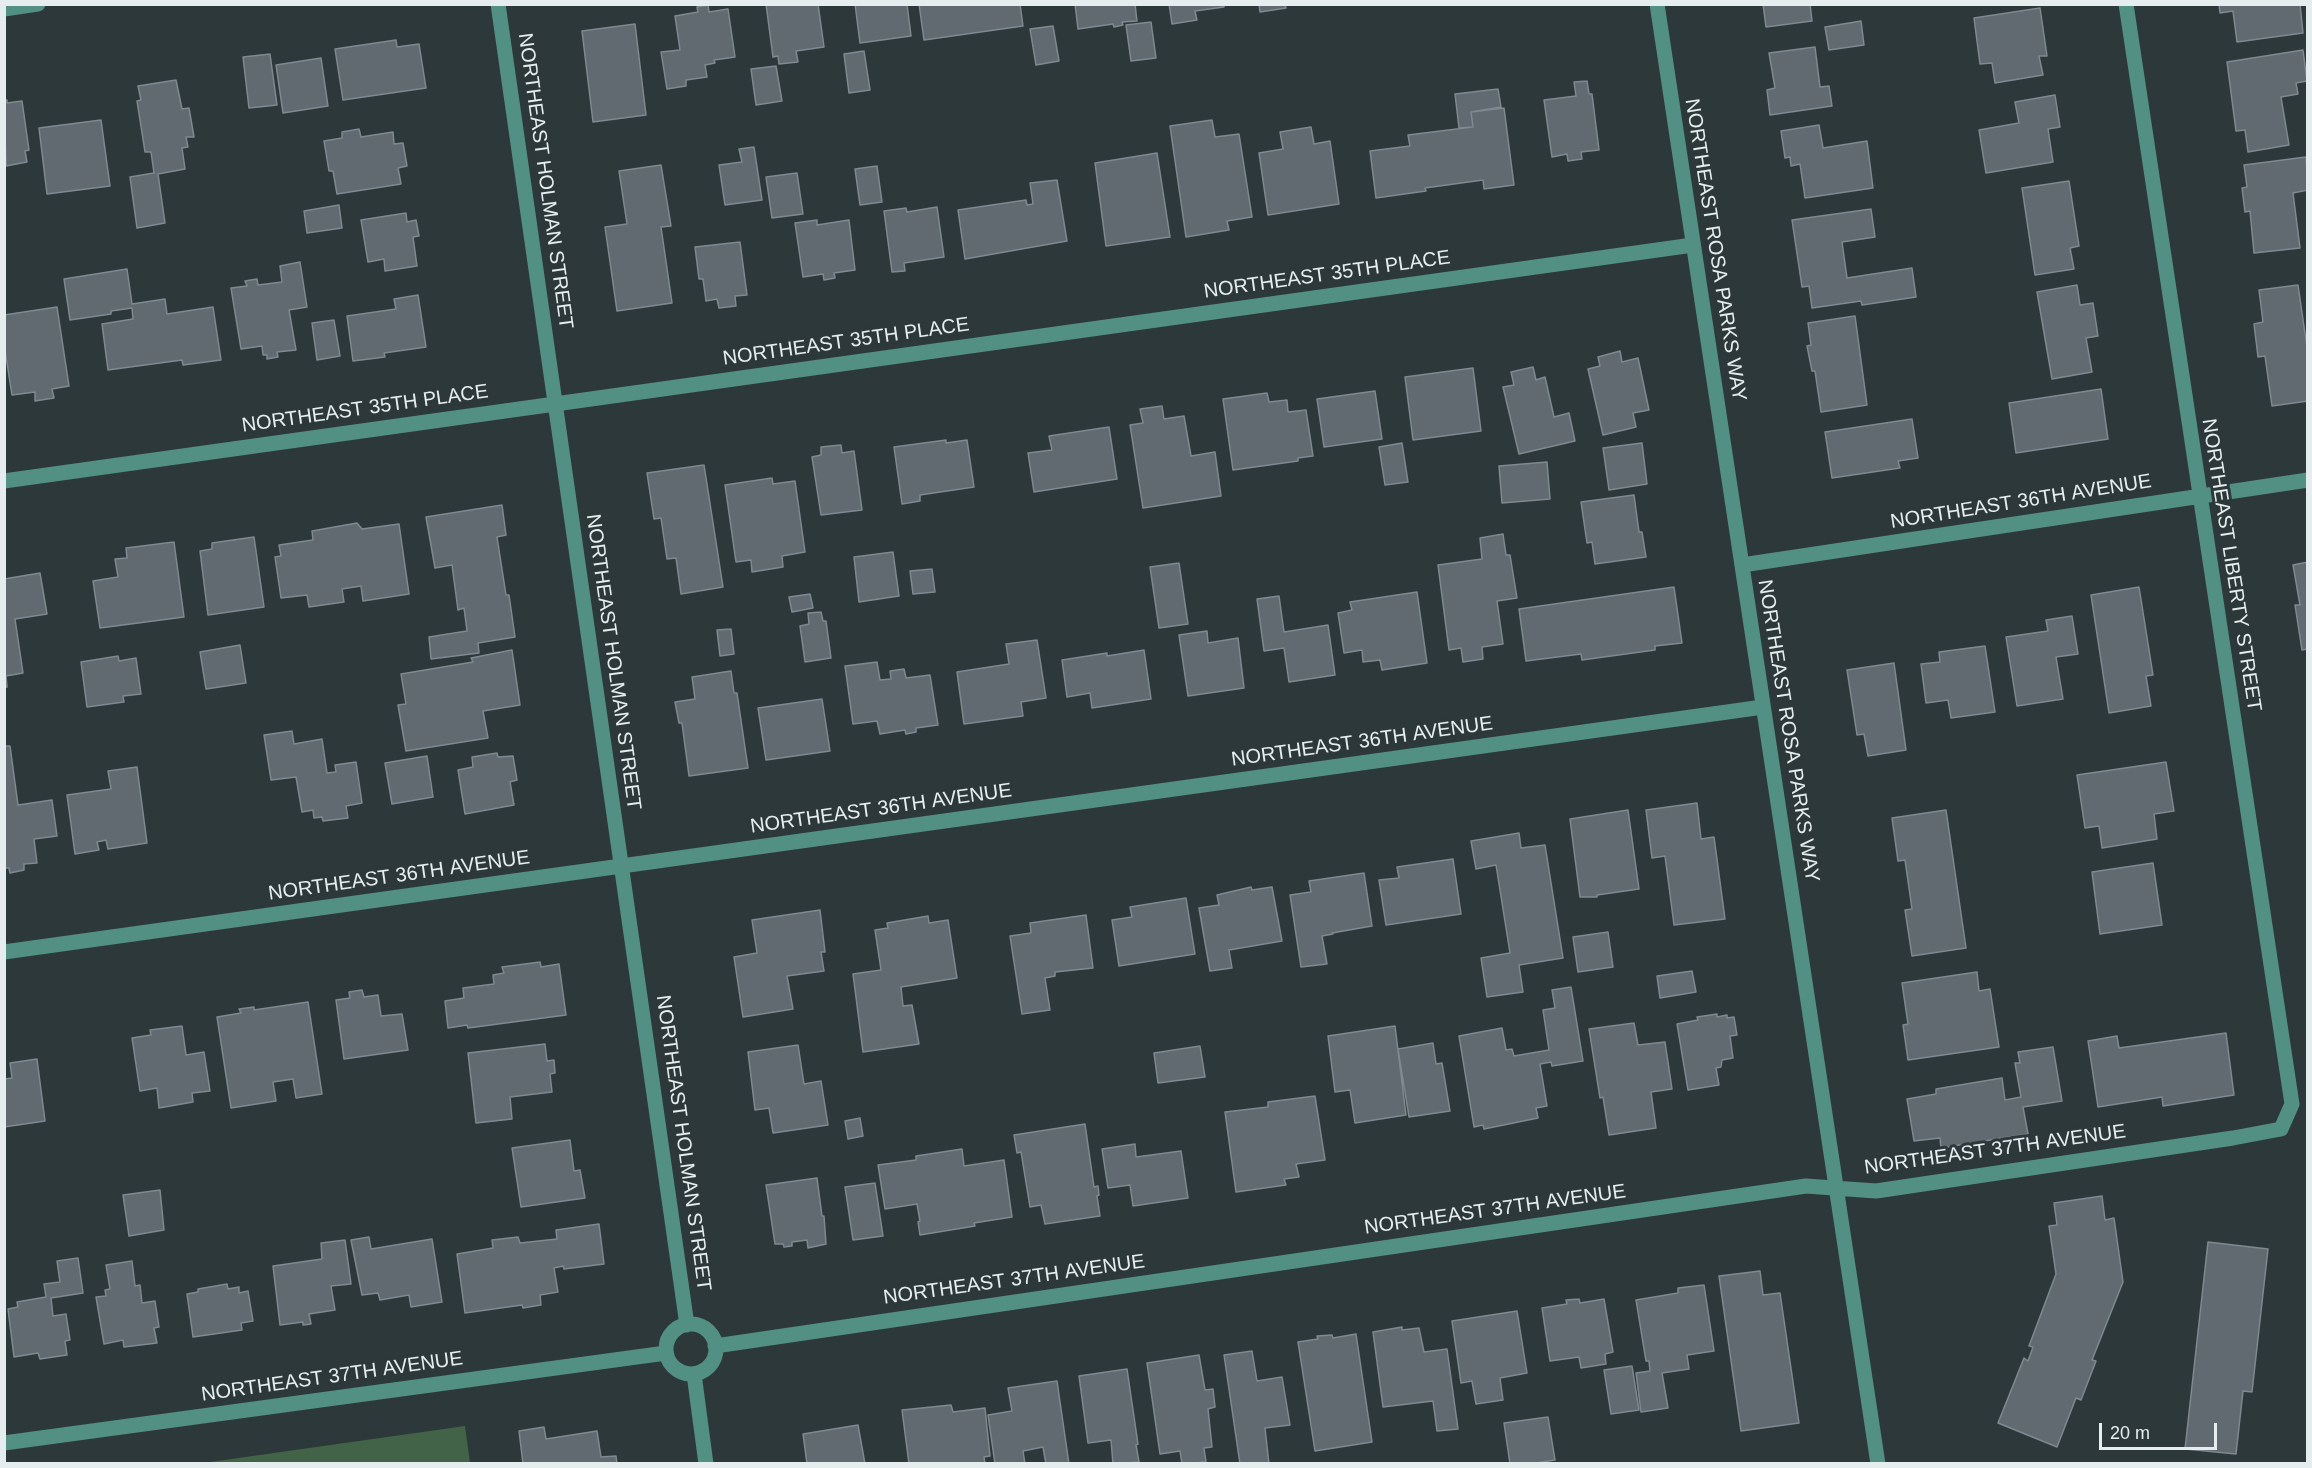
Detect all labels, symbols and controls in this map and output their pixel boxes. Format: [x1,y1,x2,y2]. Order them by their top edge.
street label: NORTHEAST HOLMAN STREET [512,32,578,330]
street label: NORTHEAST ROSA PARKS WAY [1679,97,1751,403]
street label: NORTHEAST 35TH PLACE [1202,246,1452,304]
street label: NORTHEAST 35TH PLACE [721,313,971,371]
street label: NORTHEAST 35TH PLACE [240,380,490,438]
street label: NORTHEAST LIBERTY STREET [2196,417,2266,713]
street label: NORTHEAST 36TH AVENUE [1889,470,2153,534]
street label: NORTHEAST HOLMAN STREET [580,513,646,811]
street label: NORTHEAST ROSA PARKS WAY [1752,578,1824,884]
street label: NORTHEAST 36TH AVENUE [1230,712,1494,772]
street label: NORTHEAST 36TH AVENUE [749,779,1013,839]
street label: NORTHEAST 36TH AVENUE [267,846,531,906]
street label: NORTHEAST HOLMAN STREET [650,994,716,1292]
street label: NORTHEAST 37TH AVENUE [1863,1120,2127,1180]
street label: NORTHEAST 37TH AVENUE [1363,1180,1627,1240]
street label: NORTHEAST 37TH AVENUE [882,1250,1146,1310]
street label: NORTHEAST 37TH AVENUE [200,1347,464,1407]
scale bar [2102,1411,2220,1449]
text: 20 m [2110,1423,2150,1443]

